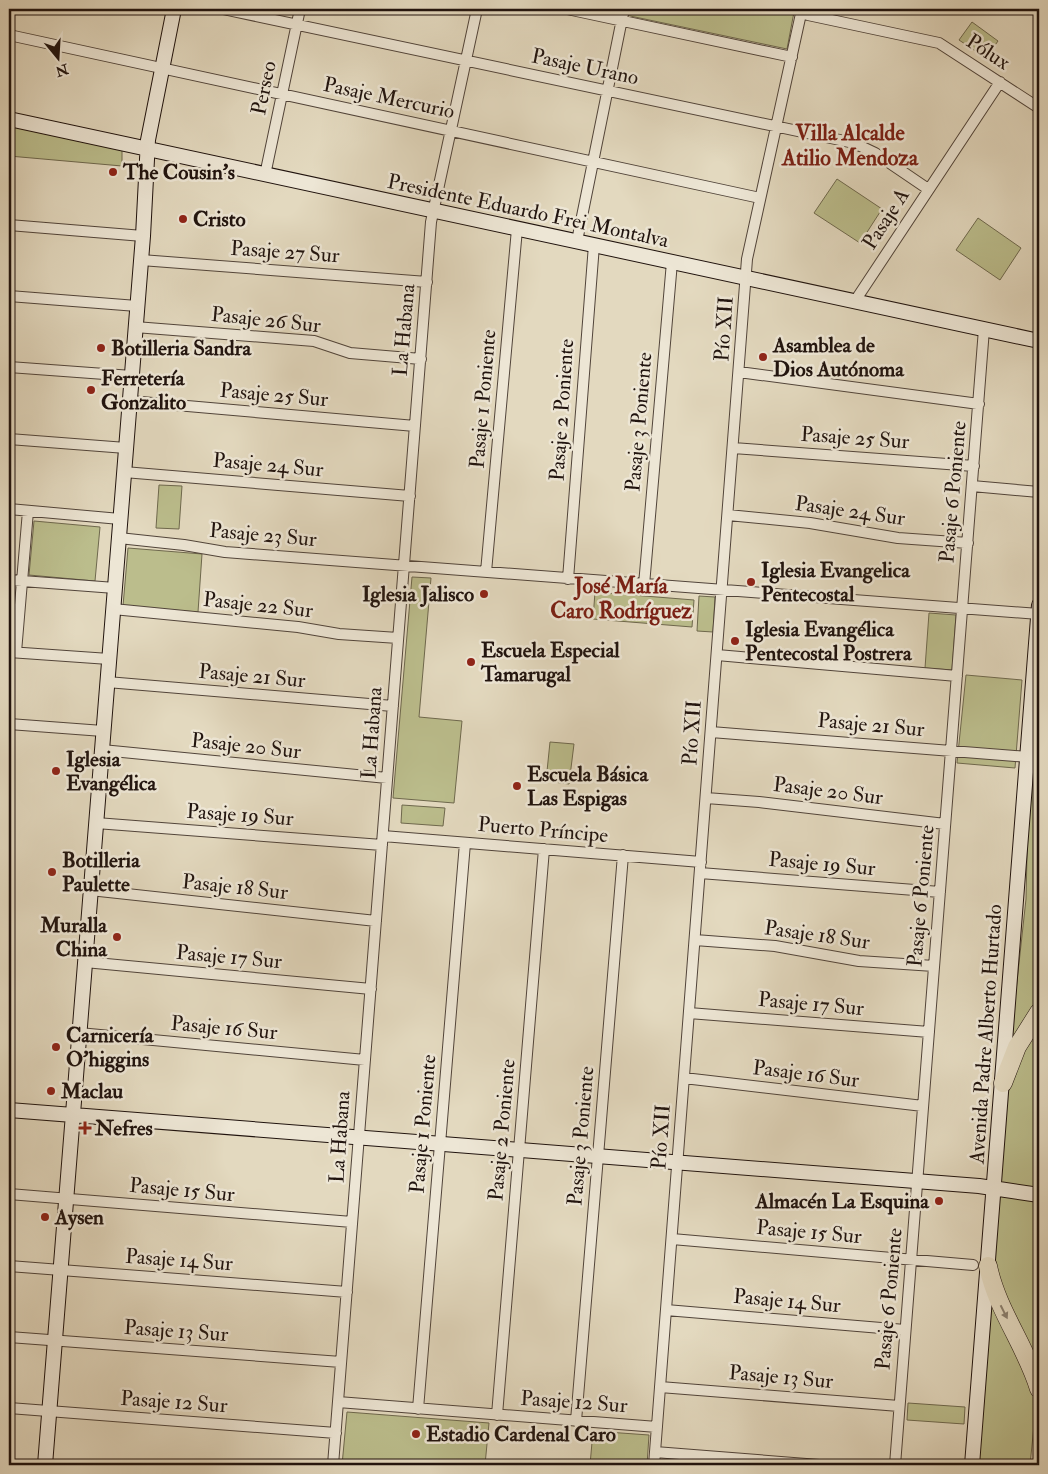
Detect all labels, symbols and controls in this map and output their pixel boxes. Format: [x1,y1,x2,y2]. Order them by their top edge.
street label: Pólux [961,28,1016,77]
north arrow [32,32,82,82]
street label: Pasaje Urano [529,42,641,92]
street label: Perseo [245,59,283,117]
text: N [53,60,71,80]
street label: Pasaje Mercurio [321,71,457,125]
district label: Villa Alcalde Atilio Mendoza [781,119,919,172]
place label: The Cousin's [122,159,235,186]
marker: The Cousin's [107,166,119,178]
street label: Presidente Eduardo Frei Montalva [385,168,671,254]
street label: Pasaje A [856,183,916,255]
place label: Cristo [193,206,246,233]
marker: Cristo [177,213,189,225]
street label: Pasaje 27 Sur [230,235,341,269]
street label: La Habana [387,282,422,377]
street label: Pío XII [708,295,740,363]
street label: Pasaje 26 Sur [210,301,322,339]
street label: Pasaje 1 Poniente [463,328,503,470]
place label: Asamblea de Dios Autónoma [772,332,905,383]
place label: Botilleria Sandra [111,335,252,362]
street label: Pasaje 2 Poniente [544,338,580,482]
marker: Botilleria Sandra [95,342,107,354]
street label: Pasaje 3 Poniente [619,351,659,493]
marker: Asamblea de Dios Autónoma [757,351,769,363]
place label: Ferretería Gonzalito [101,365,186,416]
street label: Pasaje 25 Sur [219,377,330,413]
marker: Ferretería Gonzalito [85,384,97,396]
street label: Pasaje 6 Poniente [933,420,973,564]
street label: Pasaje 25 Sur [800,421,910,455]
street label: Pasaje 24 Sur [212,447,325,483]
street label: Pasaje 24 Sur [793,490,907,532]
street label: Pasaje 23 Sur [208,517,318,553]
place label: Iglesia Evangelica Pentecostal [761,557,911,608]
district label: José María Caro Rodríguez [550,572,692,626]
marker: Iglesia Evangelica Pentecostal [745,576,757,588]
place label: Iglesia Jalisco [362,581,474,608]
street label: Pasaje 22 Sur [202,586,314,624]
marker: Iglesia Jalisco [478,588,490,600]
place label: Iglesia Evangélica Pentecostal Postrera [745,616,913,667]
marker: Iglesia Evangélica Pentecostal Postrera [729,635,741,647]
place label: Escuela Especial Tamarugal [480,637,620,688]
marker: Escuela Especial Tamarugal [465,656,477,668]
street label: Pasaje 21 Sur [197,658,307,694]
street label: La Habana [355,686,389,780]
street label: Pío XII [676,699,708,767]
street label: Pasaje 21 Sur [816,707,926,743]
street label: Pasaje 20 Sur [190,727,302,765]
place label: Iglesia Evangélica [66,746,158,797]
place label: Escuela Básica Las Espigas [527,761,649,812]
marker: Iglesia Evangélica [50,765,62,777]
street label: Pasaje 20 Sur [772,771,885,811]
marker: Escuela Básica Las Espigas [511,780,523,792]
street label: Pasaje 19 Sur [186,798,295,832]
street label: Puerto Príncipe [477,811,609,849]
street label: Pasaje 6 Poniente [901,824,941,968]
street label: Pasaje 19 Sur [767,846,877,882]
place label: Botilleria Paulette [62,847,141,898]
marker: Botilleria Paulette [46,866,58,878]
street label: Pasaje 18 Sur [181,868,289,906]
street label: Avenida Padre Alberto Hurtado [963,903,1009,1166]
place label: Muralla China [39,912,108,963]
street label: Pasaje 18 Sur [762,914,872,956]
marker: Muralla China [111,931,123,943]
street label: Pasaje 17 Sur [175,939,283,975]
street label: Pasaje 17 Sur [757,986,865,1022]
street label: Pasaje 16 Sur [170,1010,279,1046]
place label: Carnicería O'higgins [66,1022,155,1073]
marker: Carnicería O'higgins [50,1041,62,1053]
street label: Pasaje 1 Poniente [403,1053,443,1195]
street label: Pasaje 16 Sur [751,1054,861,1094]
street label: Pasaje 2 Poniente [482,1058,522,1202]
street label: Pasaje 3 Poniente [561,1065,601,1207]
place label: Maclau [60,1078,123,1105]
marker: Maclau [45,1085,57,1097]
street label: La Habana [323,1090,357,1184]
street label: Pío XII [645,1103,677,1171]
place label: Nefres [94,1115,153,1142]
marker: Nefres [79,1122,91,1134]
street label: Pasaje 15 Sur [128,1172,236,1208]
place label: Almacén La Esquina [754,1188,930,1215]
marker: Almacén La Esquina [933,1195,945,1207]
place label: Aysen [54,1204,104,1231]
marker: Aysen [39,1211,51,1223]
street label: Pasaje 15 Sur [755,1214,863,1250]
street label: Pasaje 6 Poniente [869,1227,909,1371]
street label: Pasaje 14 Sur [124,1243,234,1277]
street label: Pasaje 14 Sur [732,1283,842,1319]
one-way arrow [1000,1305,1008,1319]
street label: Pasaje 13 Sur [123,1314,229,1348]
street label: Pasaje 13 Sur [728,1359,834,1395]
street label: Pasaje 12 Sur [120,1385,229,1419]
street label: Pasaje 12 Sur [520,1385,629,1419]
place label: Estadio Cardenal Caro [426,1421,616,1448]
marker: Estadio Cardenal Caro [410,1428,422,1440]

